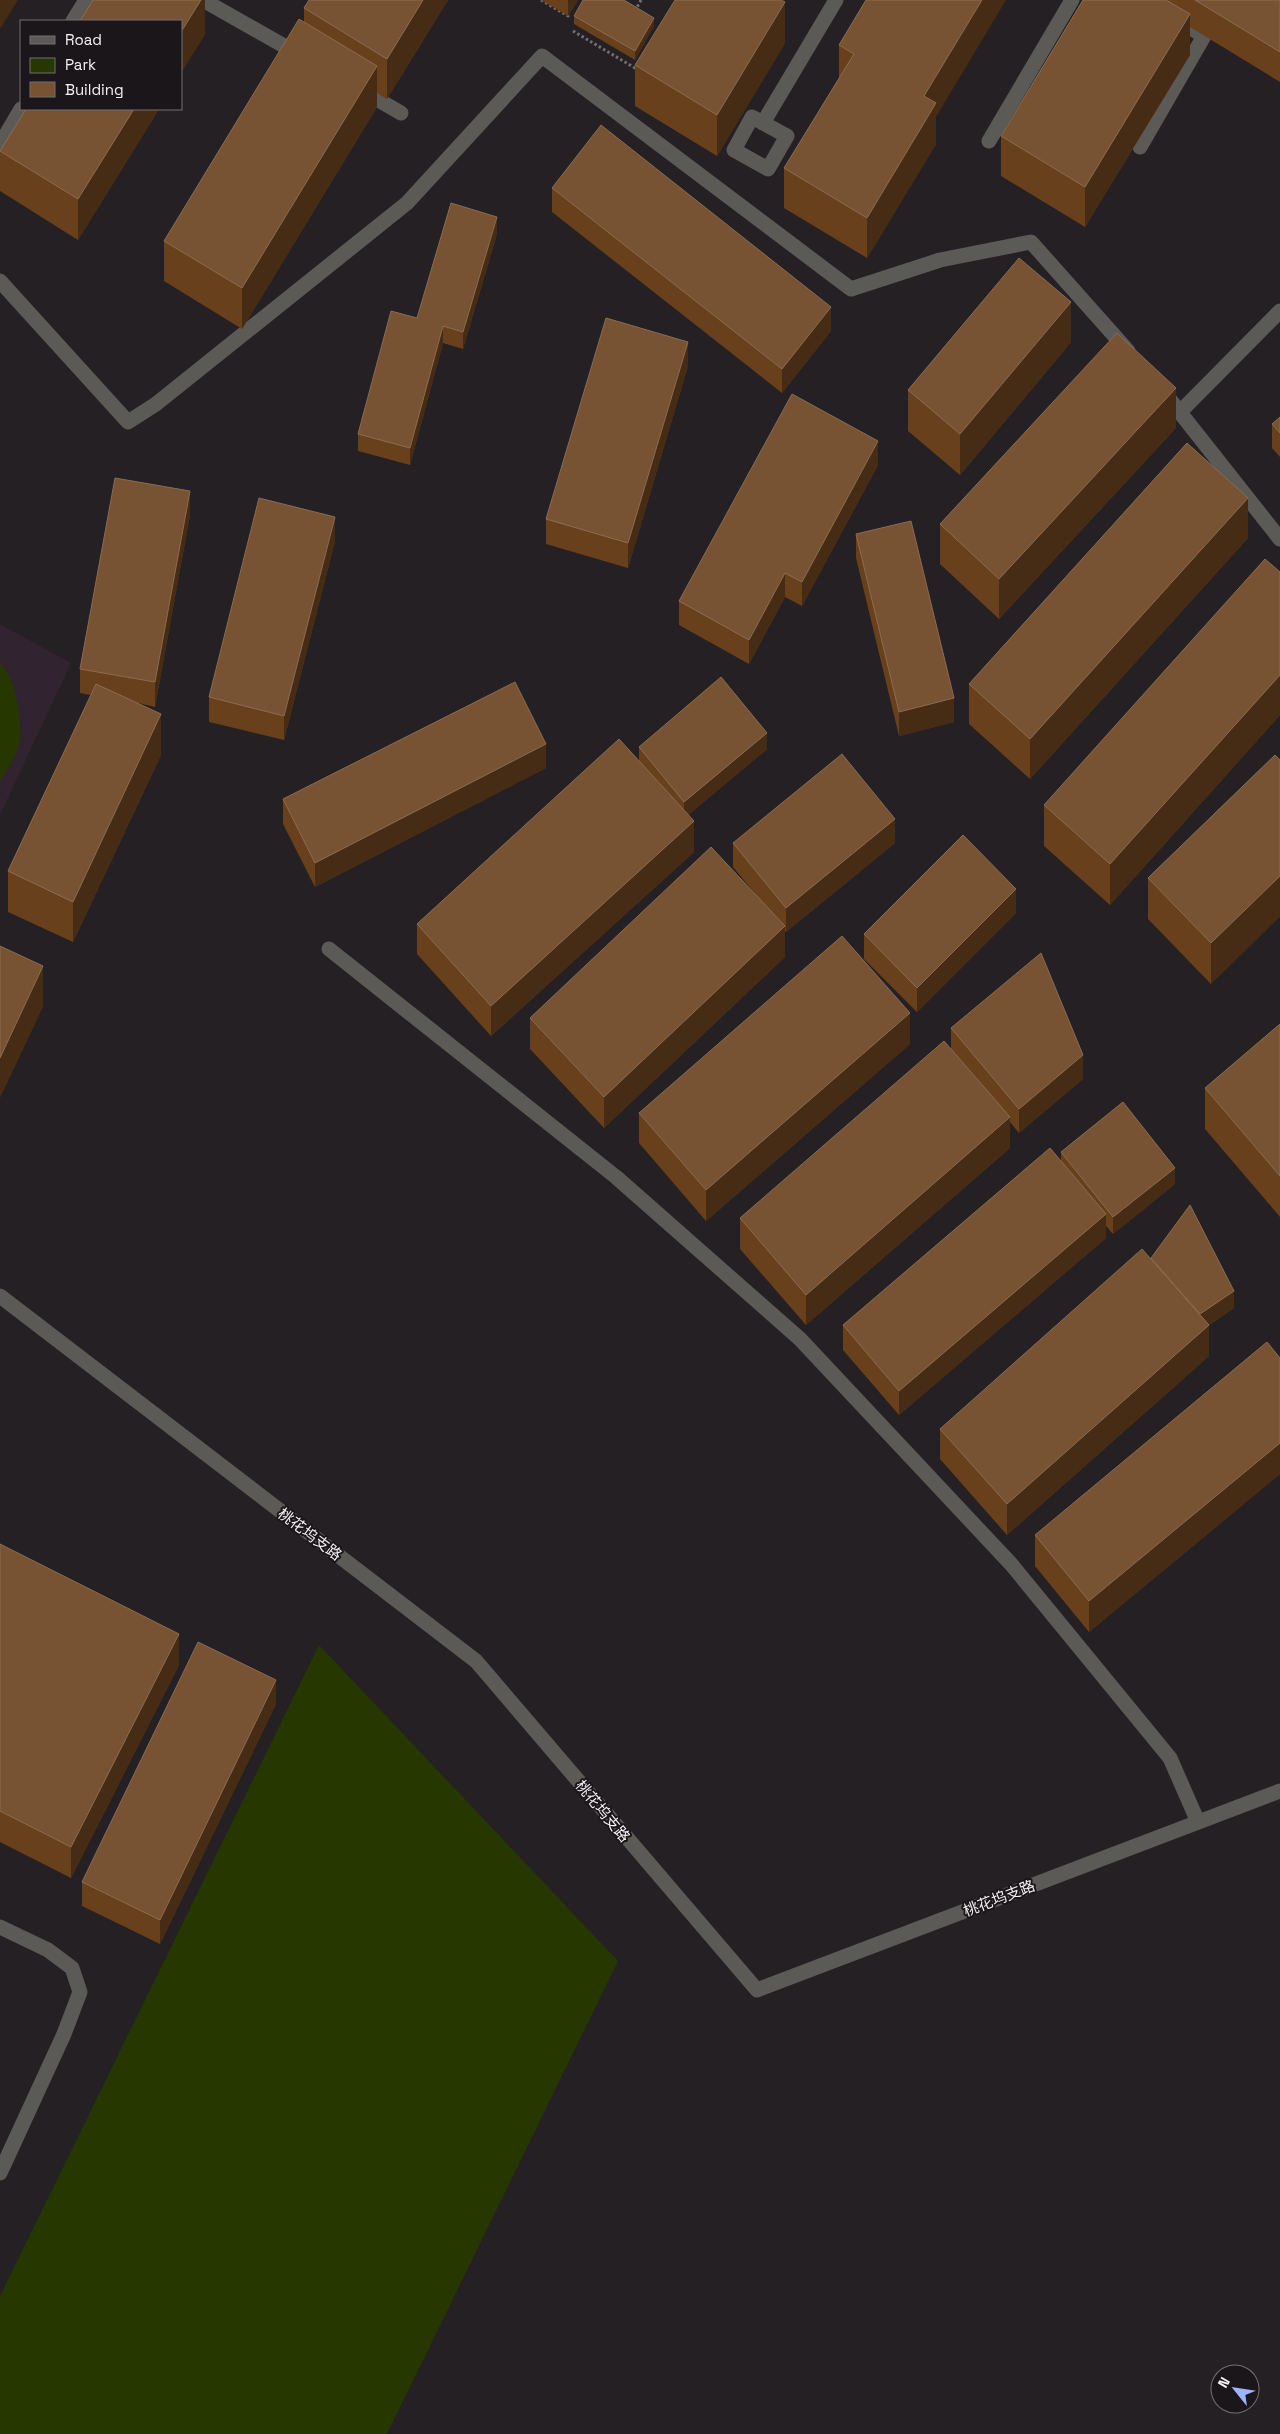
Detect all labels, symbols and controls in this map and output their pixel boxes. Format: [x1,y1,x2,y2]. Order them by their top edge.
legend [20,20,182,110]
text: Road [65,30,102,49]
text: Park [65,55,96,74]
text: Building [65,80,124,99]
street label: 桃花坞支路 [274,1504,346,1564]
street label: 桃花坞支路 [572,1776,634,1846]
street label: 桃花坞支路 [961,1876,1037,1920]
north arrow [1210,2364,1260,2414]
text: N [1214,2374,1234,2391]

